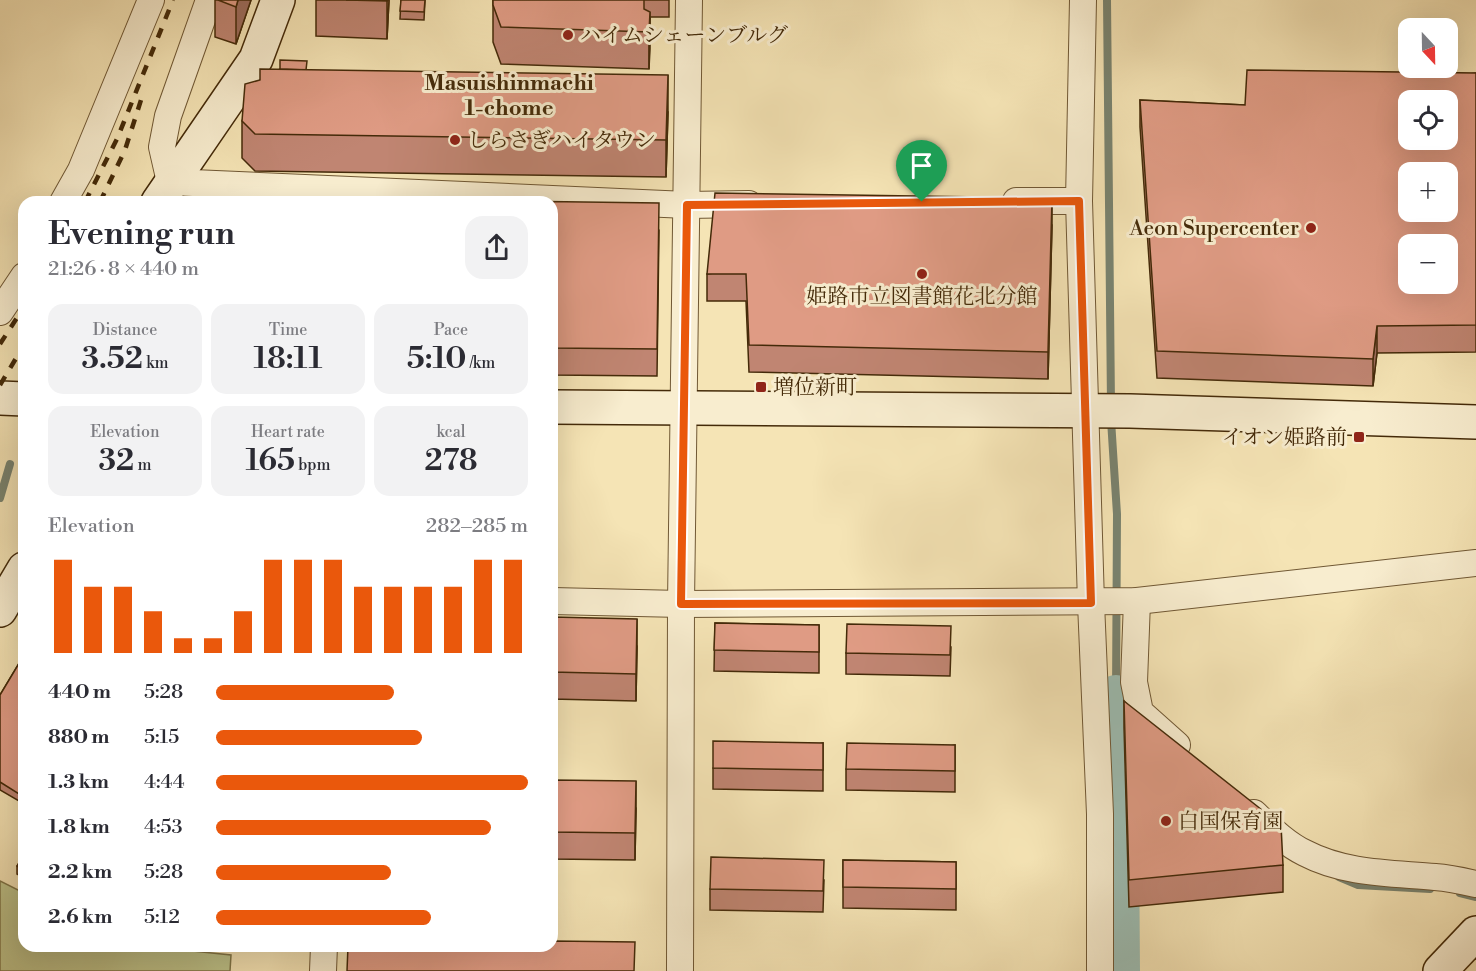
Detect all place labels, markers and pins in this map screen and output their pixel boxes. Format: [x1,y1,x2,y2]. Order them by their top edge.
place label: ハイムシェーンブルグ [580,23,788,49]
marker: ハイムシェーンブルグ [561,28,575,42]
place label: しらさぎハイタウン [467,128,656,154]
marker: しらさぎハイタウン [448,133,462,147]
pin [896,140,947,202]
place label: Aeon Supercenter [1129,216,1299,242]
marker: Aeon Supercenter [1304,221,1318,235]
marker: 姫路市立図書館花北分館 [915,267,929,281]
place label: 姫路市立図書館花北分館 [807,284,1038,310]
place label: 増位新町 [773,375,857,401]
marker: 増位新町 [754,380,768,394]
place label: イオン姫路前 [1222,425,1347,451]
marker: イオン姫路前 [1352,430,1366,444]
place label: 白国保育園 [1178,809,1283,835]
marker: 白国保育園 [1159,814,1173,828]

